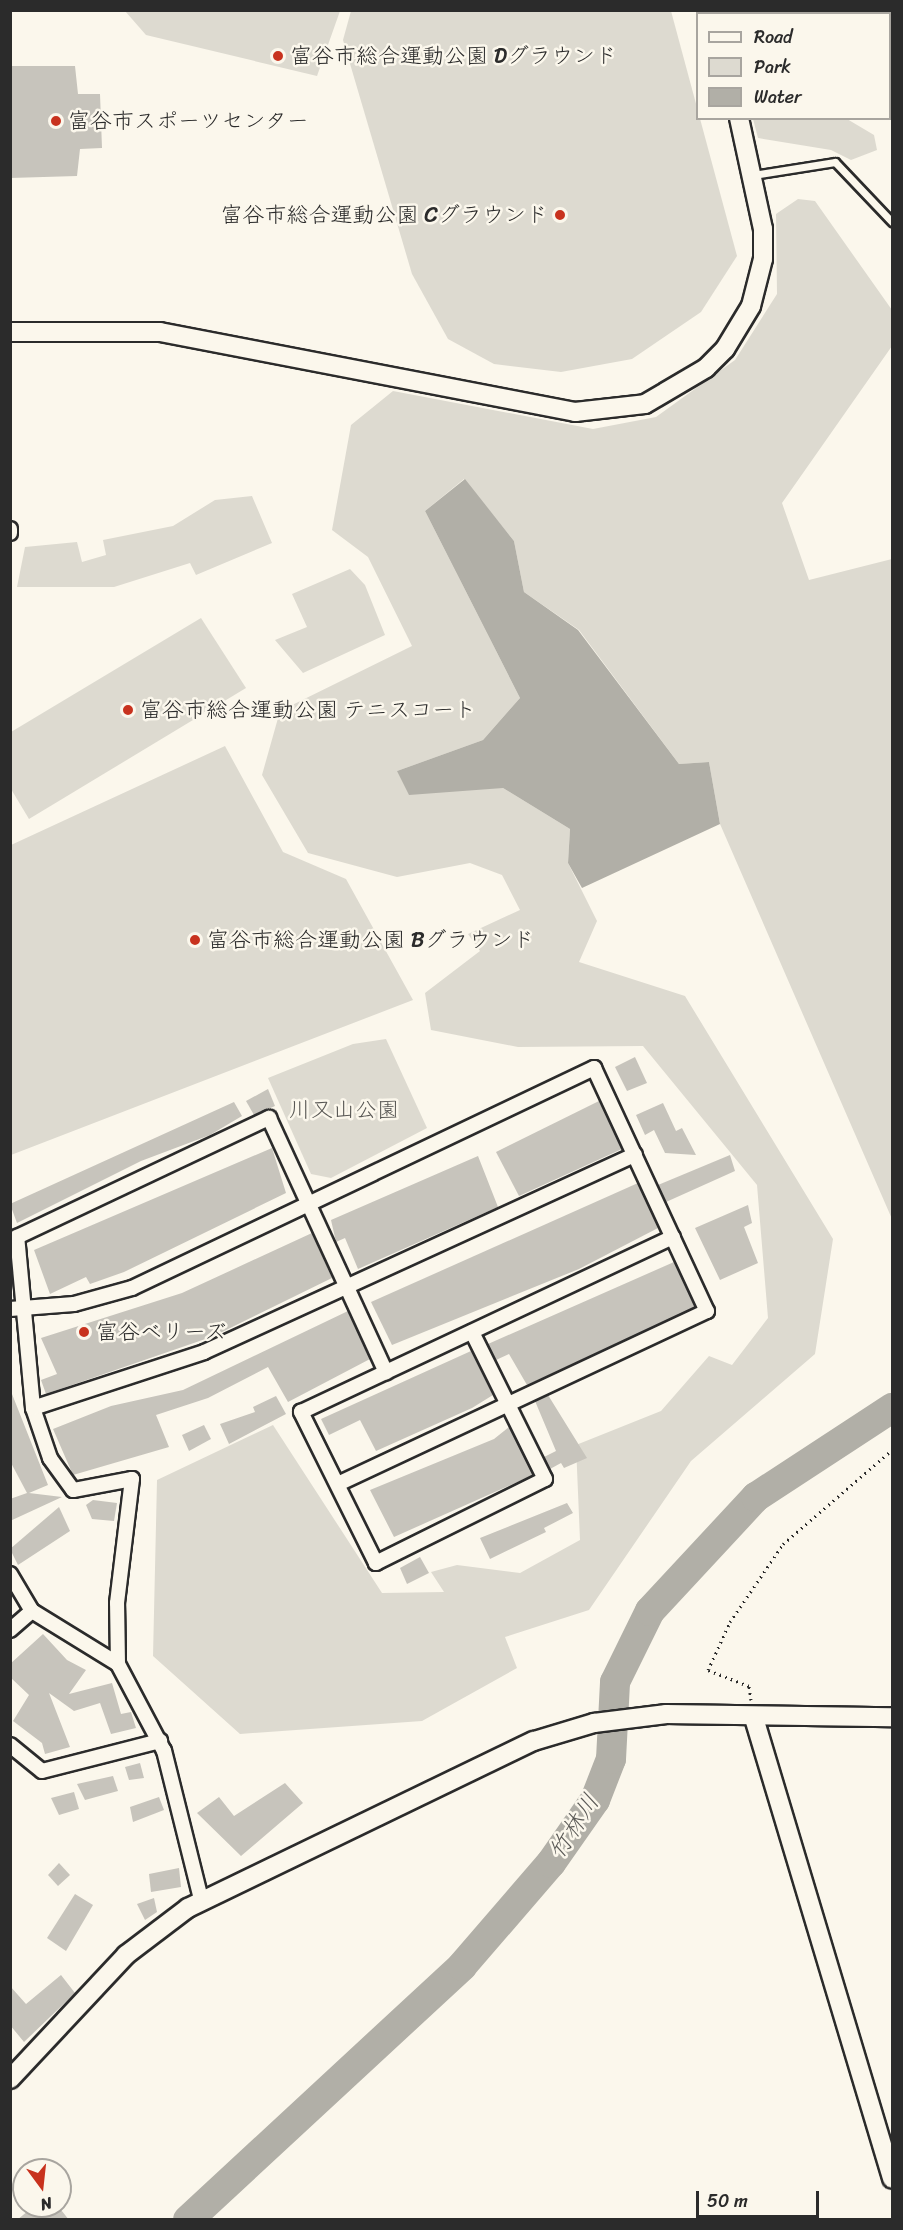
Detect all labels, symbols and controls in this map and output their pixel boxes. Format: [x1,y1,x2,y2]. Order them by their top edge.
legend [696,12,891,120]
text: Road [754,21,793,53]
place label: 富谷市総合運動公園 Dグラウンド [290,43,617,69]
marker: 富谷市総合運動公園 Dグラウンド [271,49,285,63]
text: Park [754,51,791,83]
text: Water [754,81,801,113]
place label: 富谷市スポーツセンター [68,108,310,134]
marker: 富谷市スポーツセンター [49,114,63,128]
place label: 富谷市総合運動公園 Cグラウンド [221,202,548,228]
marker: 富谷市総合運動公園 Cグラウンド [553,208,567,222]
place label: 富谷市総合運動公園 テニスコート [140,697,476,723]
marker: 富谷市総合運動公園 テニスコート [121,703,135,717]
place label: 富谷市総合運動公園 Bグラウンド [207,927,535,953]
marker: 富谷市総合運動公園 Bグラウンド [188,933,202,947]
park label: 川又山公園 [289,1097,399,1123]
place label: 富谷ベリーズ [96,1319,228,1345]
marker: 富谷ベリーズ [77,1325,91,1339]
water label: 竹林川 [542,1789,606,1865]
north arrow [12,2158,72,2218]
scale bar [699,2179,822,2217]
text: 50 m [707,2185,748,2217]
text: N [37,2188,55,2219]

